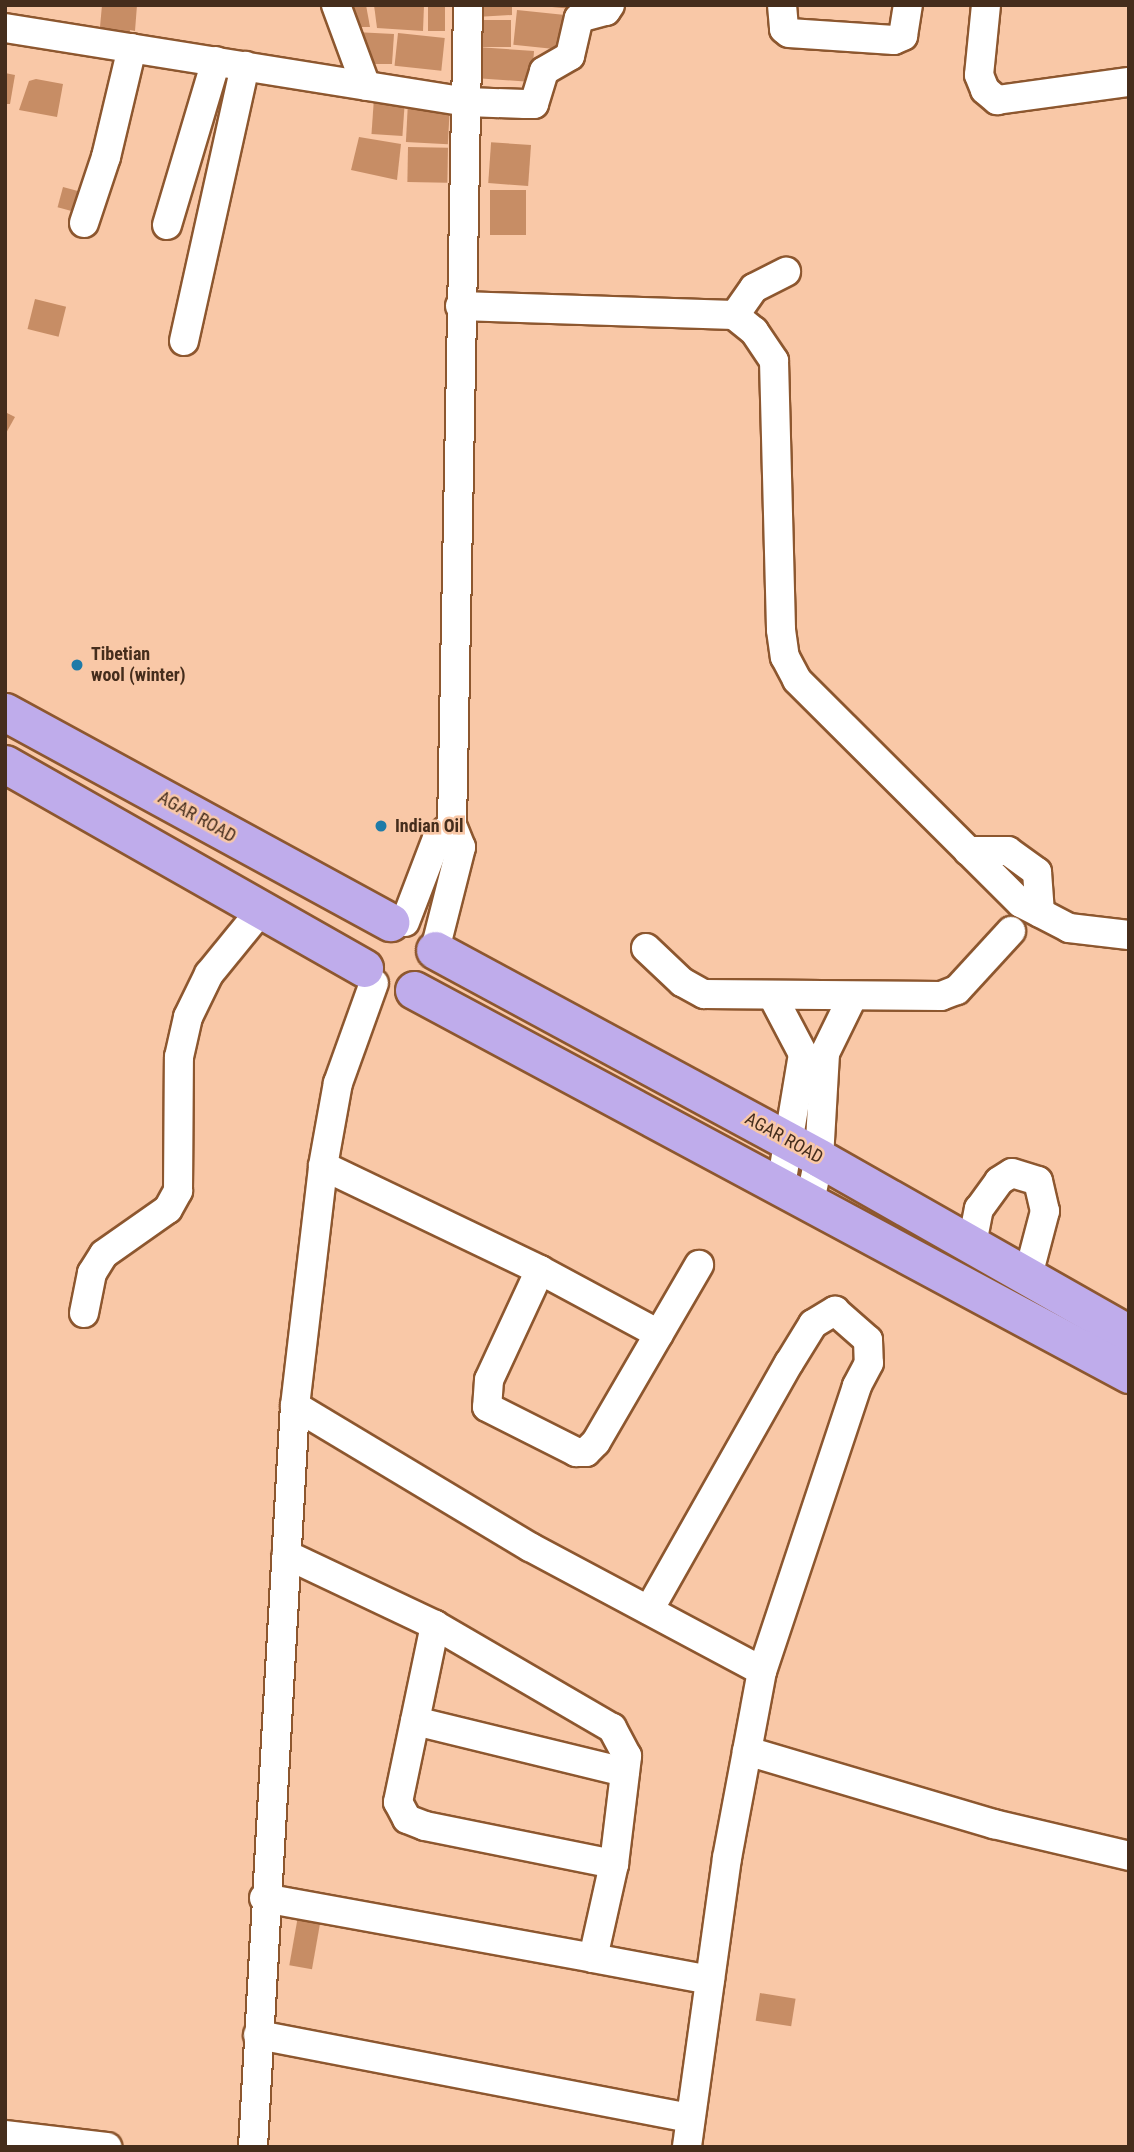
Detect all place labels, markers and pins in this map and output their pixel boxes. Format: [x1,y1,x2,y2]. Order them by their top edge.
place label: Tibetian wool (winter) [91,644,186,686]
marker: Tibetian wool (winter) [69,657,85,673]
place label: Indian Oil [395,815,464,837]
marker: Indian Oil [373,818,389,834]

